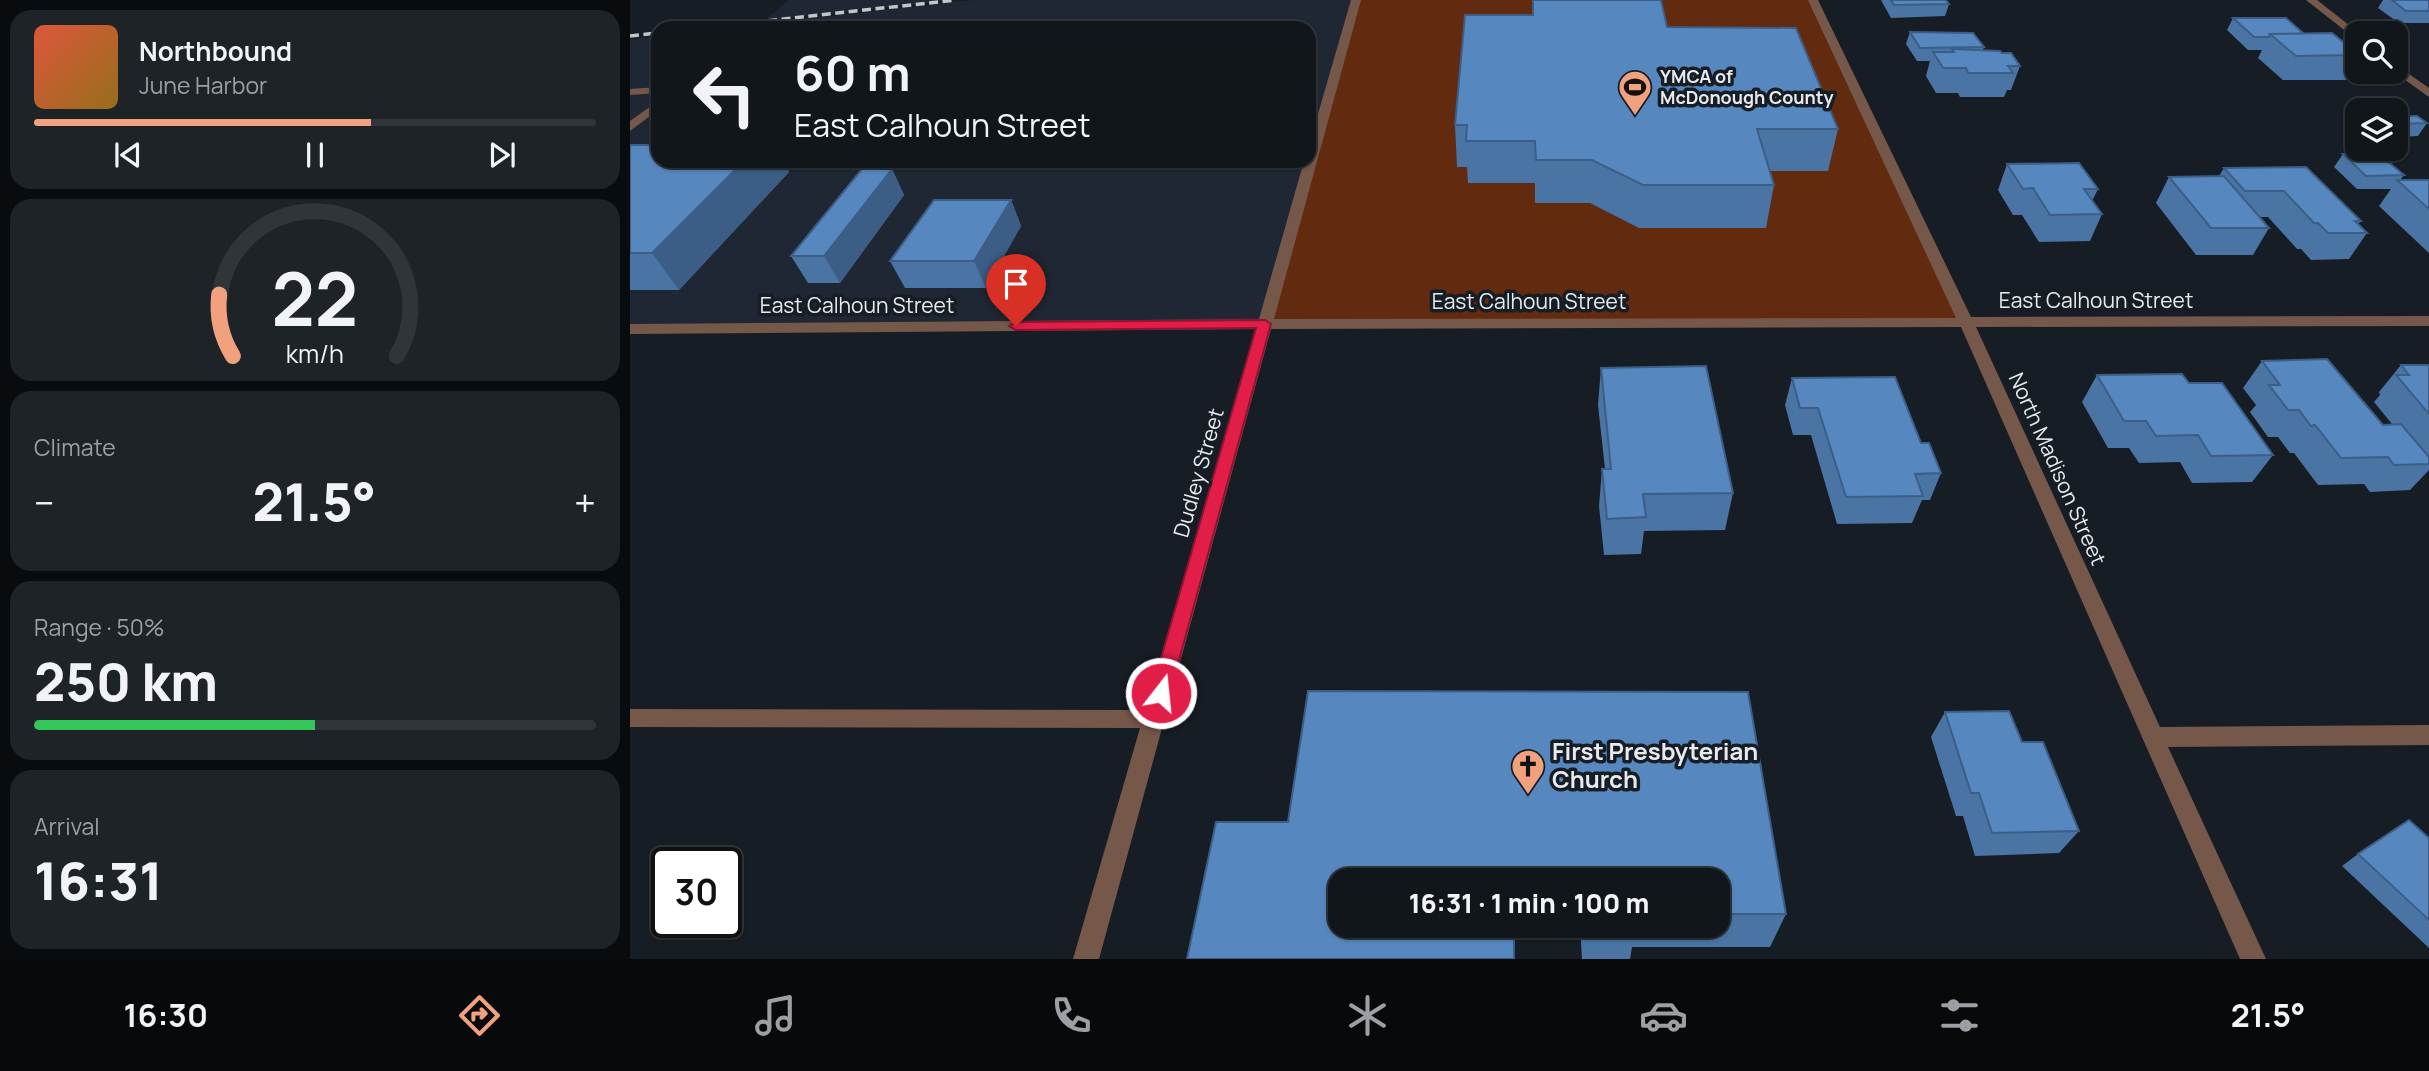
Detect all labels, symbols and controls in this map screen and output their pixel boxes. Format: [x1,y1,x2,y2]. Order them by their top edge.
map controls [2345,21,2408,161]
button: search [2345,21,2408,84]
text: Northbound [139,33,292,69]
text: 60 m [794,39,911,106]
icon: left [679,49,770,140]
place label: YMCA of McDonough County [1660,64,1833,109]
sports icon: YMCA of McDonough County [1616,68,1654,117]
text: June Harbor [139,69,267,101]
button: layers [2345,98,2408,161]
text: East Calhoun Street [794,103,1091,147]
icon: previous [109,136,147,174]
icon: pause [296,136,334,174]
icon: next [483,136,521,174]
text: 22 [272,249,358,349]
pin [986,254,1046,326]
icon: arrive [997,265,1035,303]
street label: East Calhoun Street [1999,286,2193,314]
street label: East Calhoun Street [1432,287,1626,315]
street label: East Calhoun Street [760,291,954,319]
text: km/h [286,336,344,371]
street label: North Madison Street [2003,368,2113,569]
street label: Dudley Street [1166,405,1230,540]
text: Climate [34,431,116,463]
text: 21.5° [253,466,376,537]
text: − [34,476,55,528]
text: + [574,476,596,528]
text: Range · 50% [34,611,164,643]
text: 250 km [34,646,218,717]
position arrow [1124,656,1198,730]
place label: First Presbyterian Church [1552,734,1758,795]
church icon: First Presbyterian Church [1509,747,1547,796]
text: Arrival [34,810,100,842]
text: 16:31 [34,845,163,916]
speed limit sign: 30 [651,847,742,938]
text: 16:31 · 1 min · 100 m [1409,885,1649,921]
icon: directions [455,991,504,1040]
icon: music [751,991,800,1040]
icon: phone [1047,991,1096,1040]
icon: climate [1343,991,1392,1040]
icon: car [1639,991,1688,1040]
icon: filters [1935,991,1984,1040]
text: 16:30 [123,993,208,1037]
text: 21.5° [2231,993,2305,1037]

